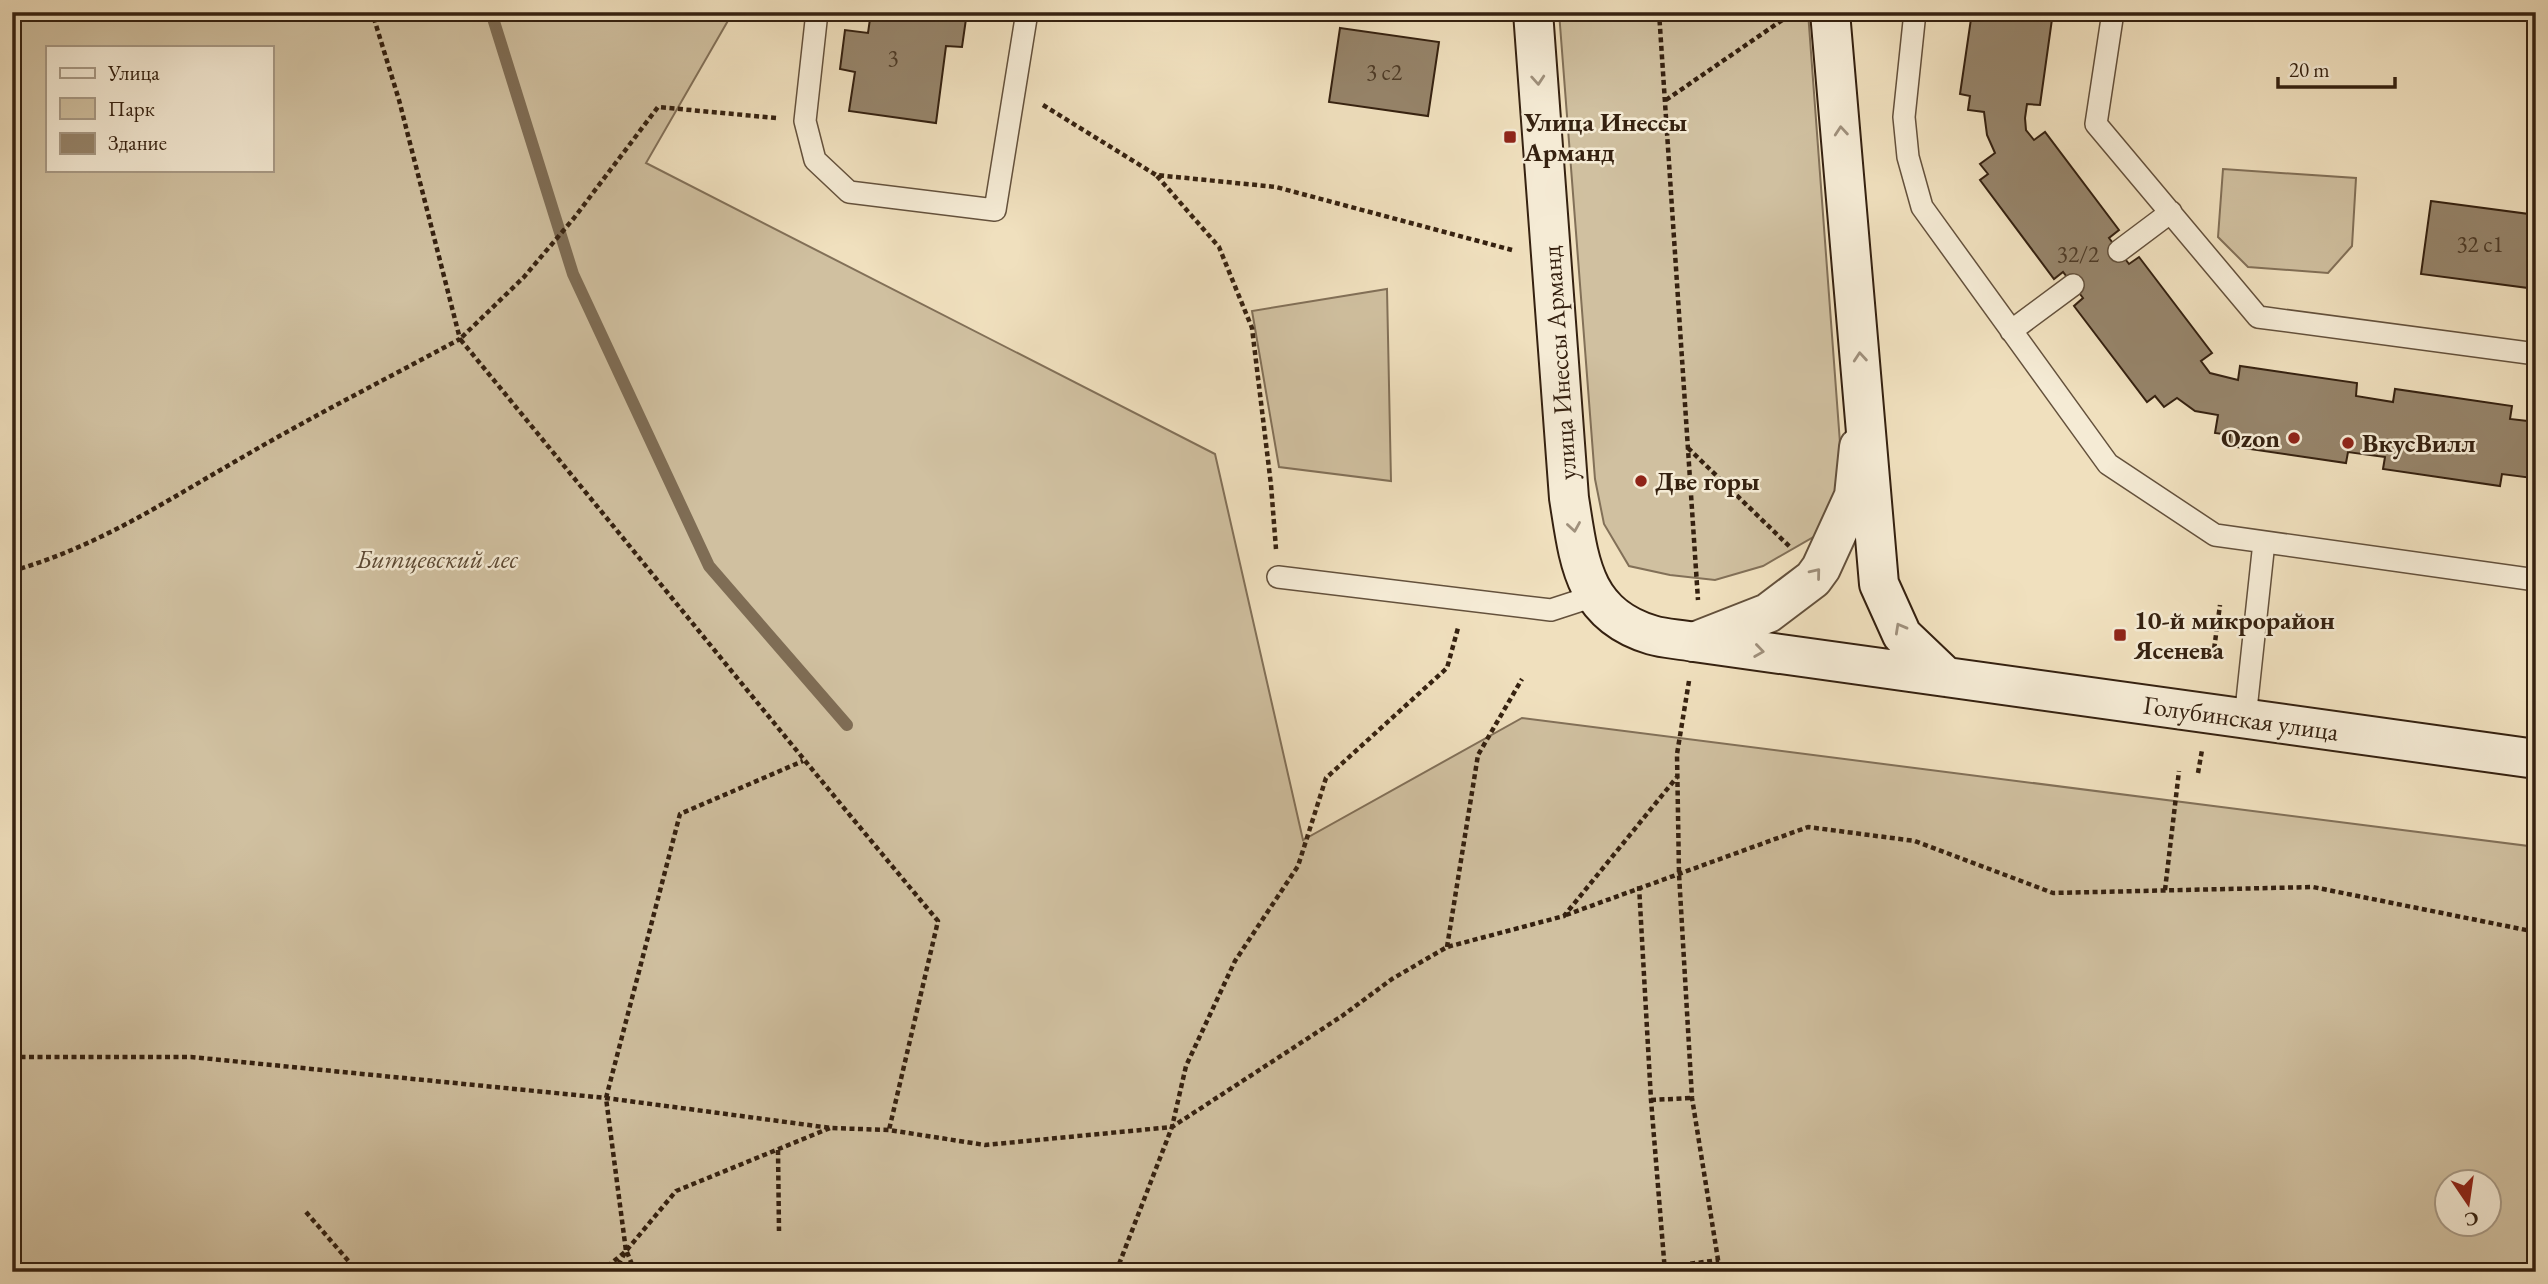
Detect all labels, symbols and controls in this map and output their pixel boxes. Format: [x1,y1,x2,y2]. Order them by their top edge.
house number: 3 [887,43,899,73]
legend [46,46,273,172]
scale bar [2278,46,2396,90]
text: 20 m [2289,56,2330,83]
house number: 3 с2 [1366,57,1402,87]
text: Улица [107,59,160,86]
one-way arrow [1530,75,1545,86]
text: Парк [108,95,155,122]
place label: Улица Инессы Арманд [1523,105,1688,169]
one-way arrow [1833,125,1848,136]
text: Здание [108,129,167,156]
marker: Улица Инессы Арманд [1502,129,1518,145]
house number: 32 с1 [2456,229,2504,259]
house number: 32/2 [2057,239,2099,269]
street label: улица Инессы Арманд [1534,245,1584,481]
one-way arrow [1853,351,1868,362]
place label: Ozon [2221,421,2280,455]
place label: ВкусВилл [2362,426,2476,460]
marker: Ozon [2286,430,2302,446]
marker: ВкусВилл [2340,435,2356,451]
place label: Две горы [1655,464,1760,498]
marker: Две горы [1633,473,1649,489]
one-way arrow [1566,521,1581,533]
park label: Битцевский лес [355,542,519,576]
one-way arrow [1807,569,1820,581]
place label: 10-й микрорайон Ясенева [2133,603,2335,667]
one-way arrow [1895,623,1908,636]
marker: 10-й микрорайон Ясенева [2112,627,2128,643]
one-way arrow [1753,643,1765,658]
street label: Голубинская улица [2141,687,2341,749]
north arrow [2432,1168,2502,1238]
text: С [2462,1205,2481,1233]

